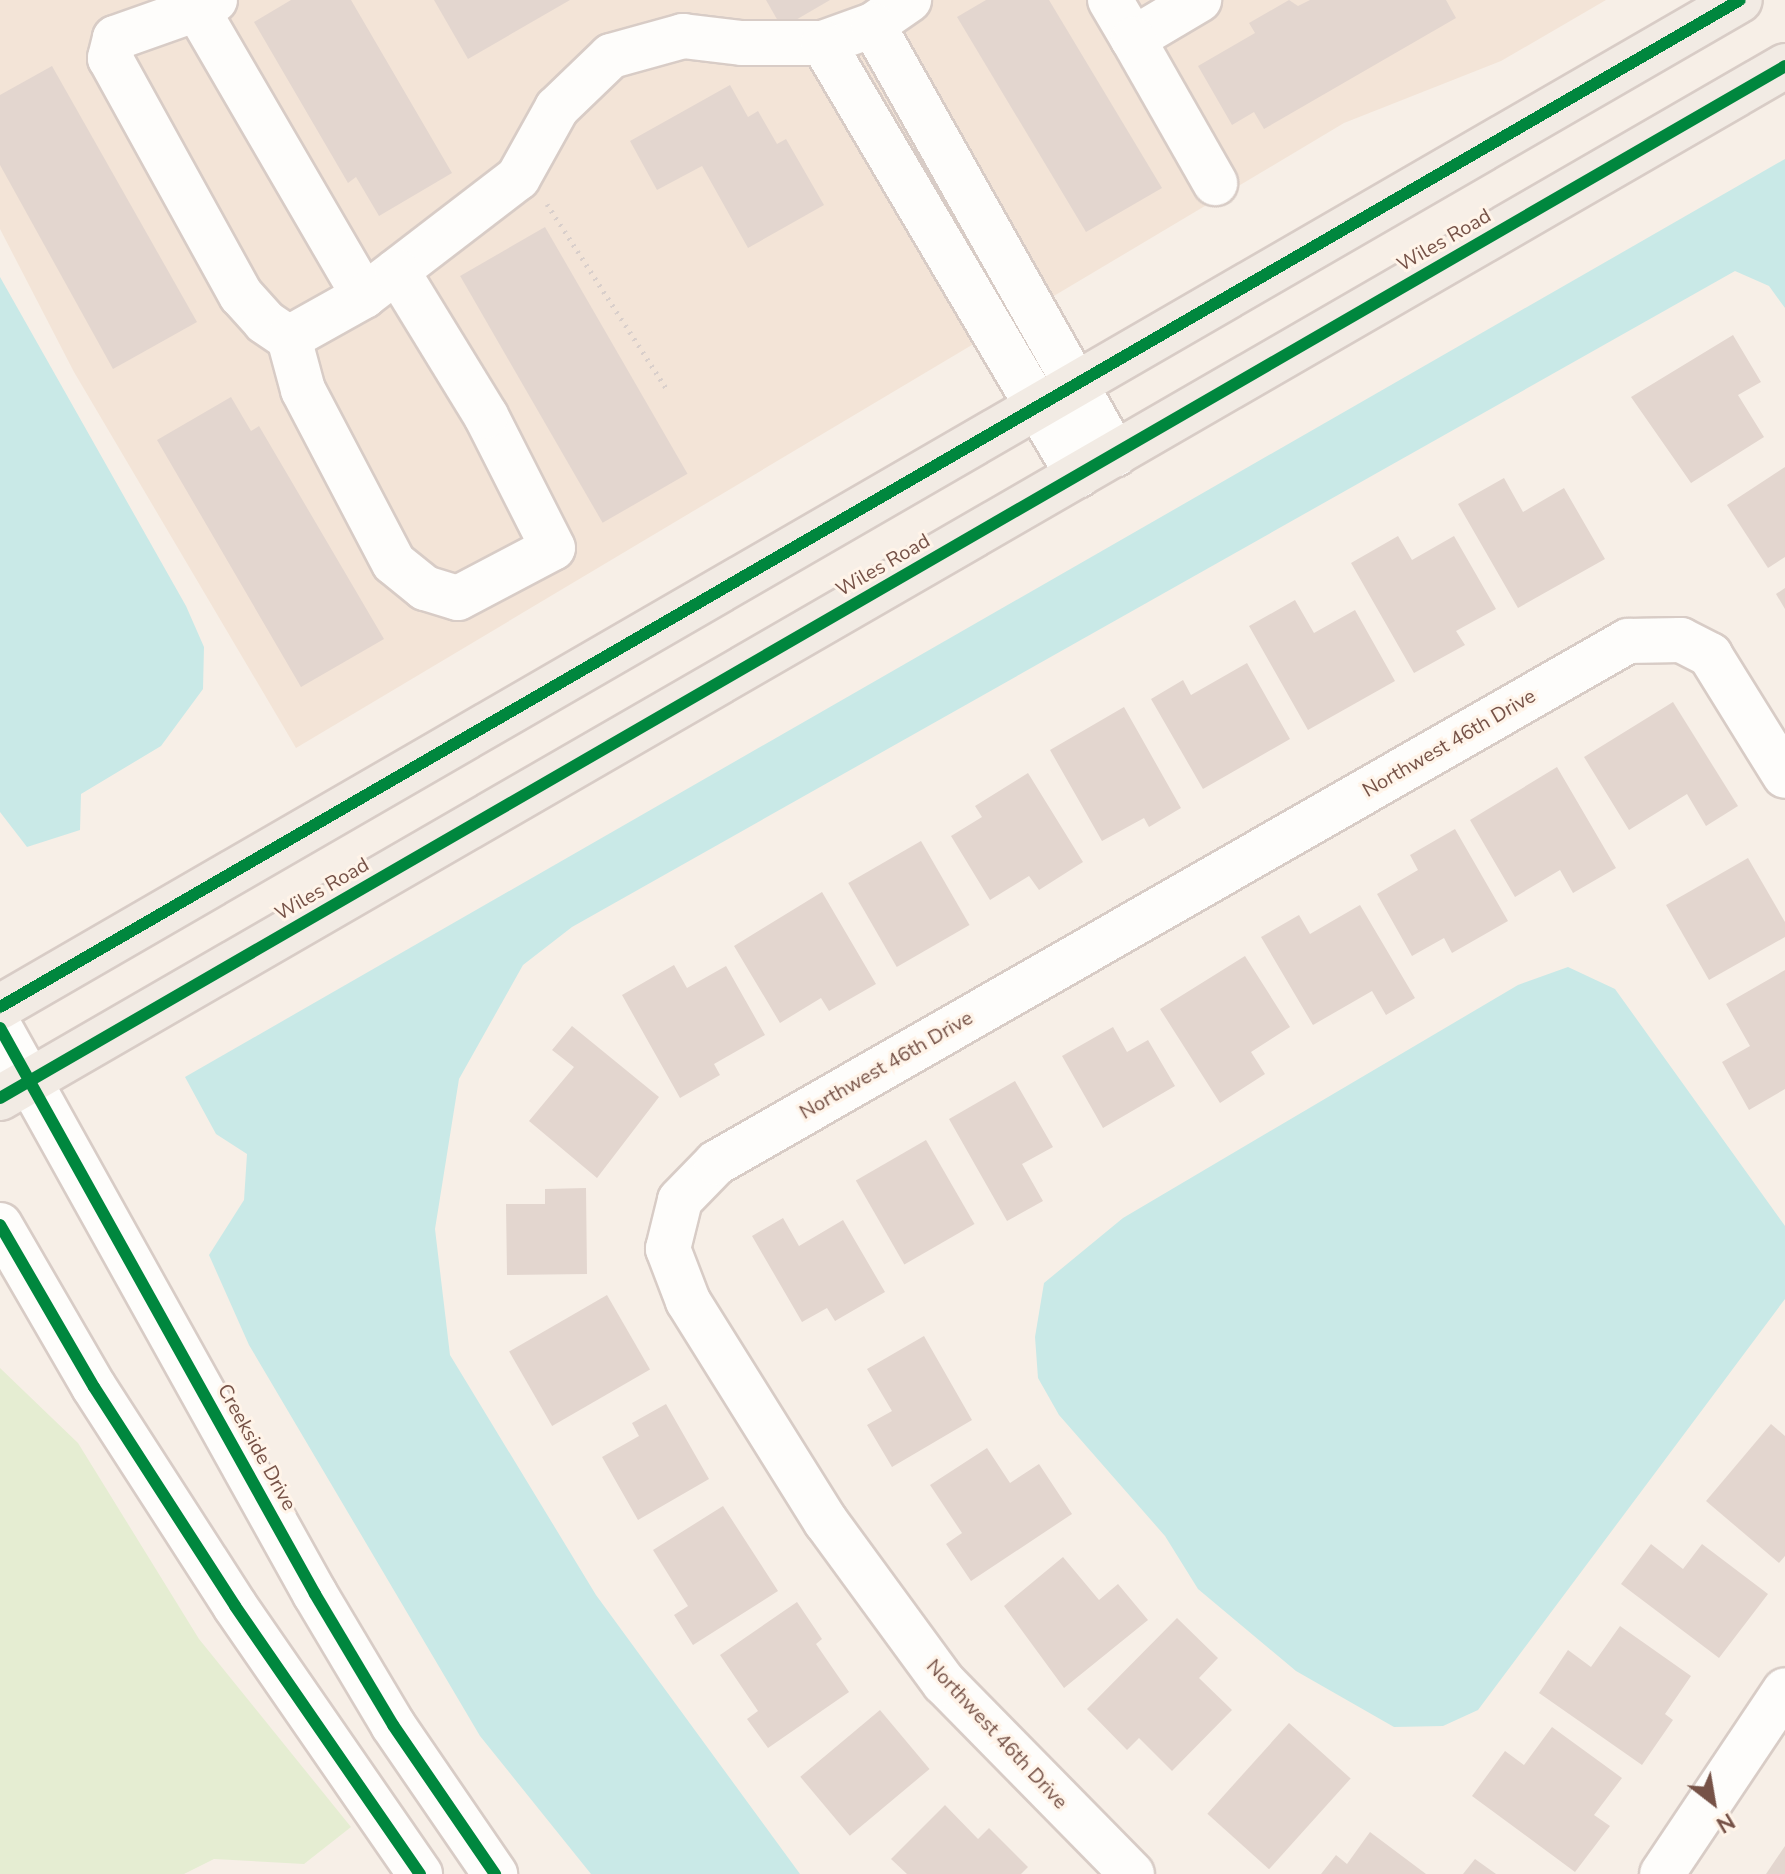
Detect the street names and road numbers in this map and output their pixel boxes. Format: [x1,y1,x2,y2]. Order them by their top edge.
street label: Wiles Road [1393,204,1495,276]
street label: Wiles Road [832,529,934,601]
street label: Northwest 46th Drive [1358,684,1540,802]
street label: Wiles Road [271,853,373,925]
street label: Northwest 46th Drive [795,1006,977,1124]
street label: Creekside Drive [212,1380,302,1514]
street label: Northwest 46th Drive [921,1654,1073,1814]

